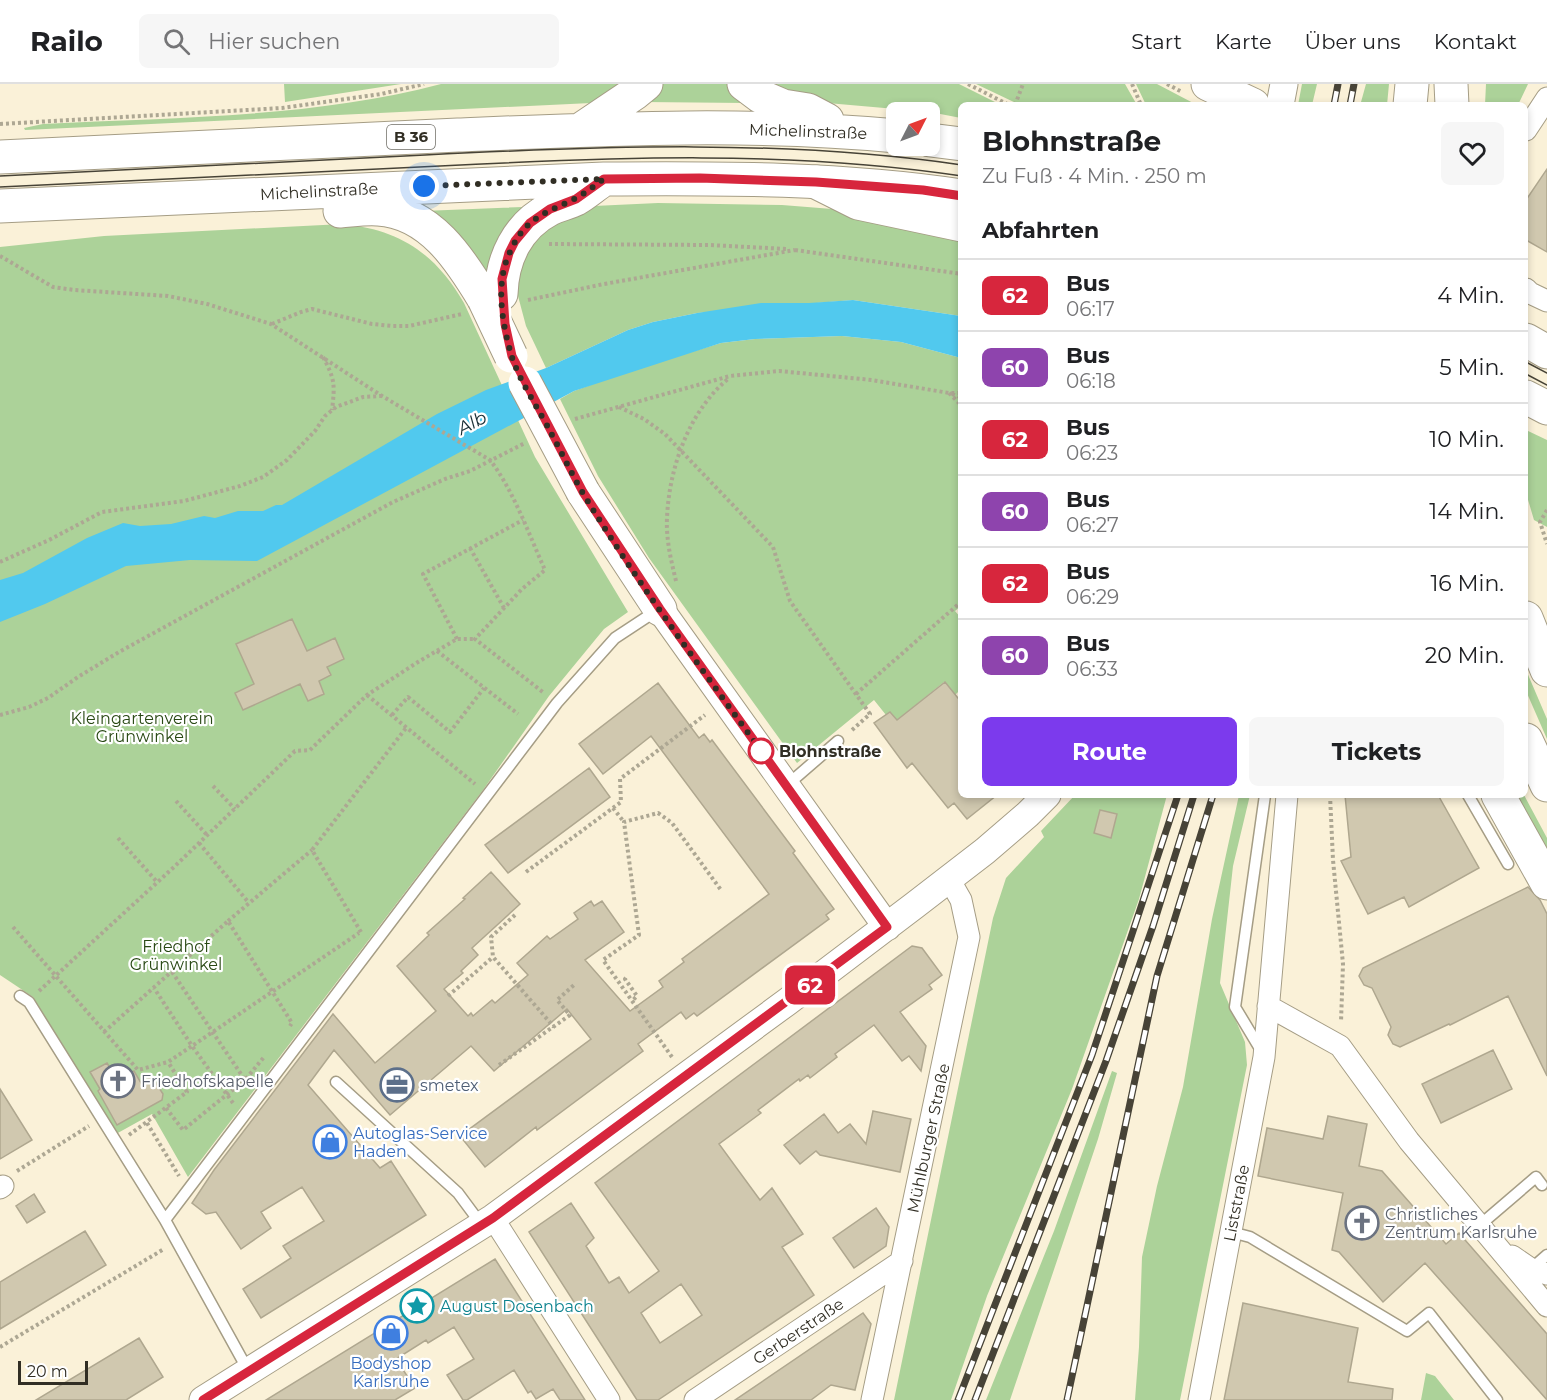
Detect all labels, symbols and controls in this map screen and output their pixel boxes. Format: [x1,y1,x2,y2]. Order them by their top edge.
search box [139,14,559,68]
text: Railo [30,24,103,58]
icon: search [160,25,193,58]
text: Hier suchen [208,28,340,55]
text: Start [1131,29,1182,54]
text: Karte [1215,29,1272,54]
text: Über uns [1305,29,1401,54]
text: Kontakt [1434,29,1517,54]
north arrow [886,102,940,156]
map controls [886,102,940,156]
street label: Michelinstraße [749,120,867,143]
button: heart [1441,122,1504,185]
text: Blohnstraße [982,124,1161,158]
road number: B 36 [387,125,435,149]
text: Zu Fuß · 4 Min. · 250 m [982,164,1207,188]
your location [409,171,439,201]
street label: Michelinstraße [259,179,379,204]
text: Abfahrten [982,217,1099,244]
text: Bus [1066,270,1110,297]
text: 4 Min. [1437,282,1504,309]
text: 62 [1002,283,1028,308]
text: 06:17 [1066,297,1115,321]
text: Bus [1066,342,1110,369]
text: 5 Min. [1439,354,1504,381]
text: 60 [1001,355,1029,380]
text: 06:18 [1066,369,1116,393]
water label: Alb [453,406,490,440]
text: Bus [1066,414,1110,441]
text: 10 Min. [1429,426,1504,453]
text: 62 [1002,427,1028,452]
text: 06:23 [1066,441,1118,465]
text: Bus [1066,486,1110,513]
text: 14 Min. [1429,498,1504,525]
text: 60 [1001,499,1029,524]
text: 06:27 [1066,513,1119,537]
text: Bus [1066,558,1110,585]
text: 16 Min. [1430,570,1504,597]
text: 62 [1002,571,1028,596]
text: 06:29 [1066,585,1119,609]
text: Bus [1066,630,1110,657]
text: 20 Min. [1425,642,1504,669]
text: 60 [1001,643,1029,668]
text: 06:33 [1066,657,1118,681]
park label: Kleingartenverein Grünwinkel [70,709,214,746]
button: Route [982,717,1237,786]
button: Tickets [1249,717,1504,786]
marker: Blohnstraße [748,738,774,764]
place label: Blohnstraße [779,742,881,761]
park label: Friedhof Grünwinkel [130,937,222,974]
line badge: 62 [783,966,837,1004]
text: 62 [797,973,823,998]
street label: Mühlburger Straße [903,1062,954,1214]
church icon: Friedhofskapelle [100,1063,136,1099]
office icon: smetex [379,1067,415,1103]
place label: Friedhofskapelle [141,1072,274,1091]
place label: smetex [420,1076,479,1095]
shop icon: Autoglas-Service Haden [312,1124,348,1160]
place label: Autoglas-Service Haden [353,1124,487,1161]
street label: Liststraße [1220,1163,1253,1243]
church icon: Christliches Zentrum Karlsruhe [1344,1205,1380,1241]
place label: Christliches Zentrum Karlsruhe [1385,1205,1537,1242]
place icon: August Dosenbach [399,1288,435,1324]
street label: Gerberstraße [749,1294,847,1369]
place label: August Dosenbach [440,1297,594,1316]
shop icon: Bodyshop Karlsruhe [373,1315,409,1351]
place label: Bodyshop Karlsruhe [351,1354,432,1391]
scale bar [18,1358,88,1386]
text: 20 m [27,1362,68,1381]

